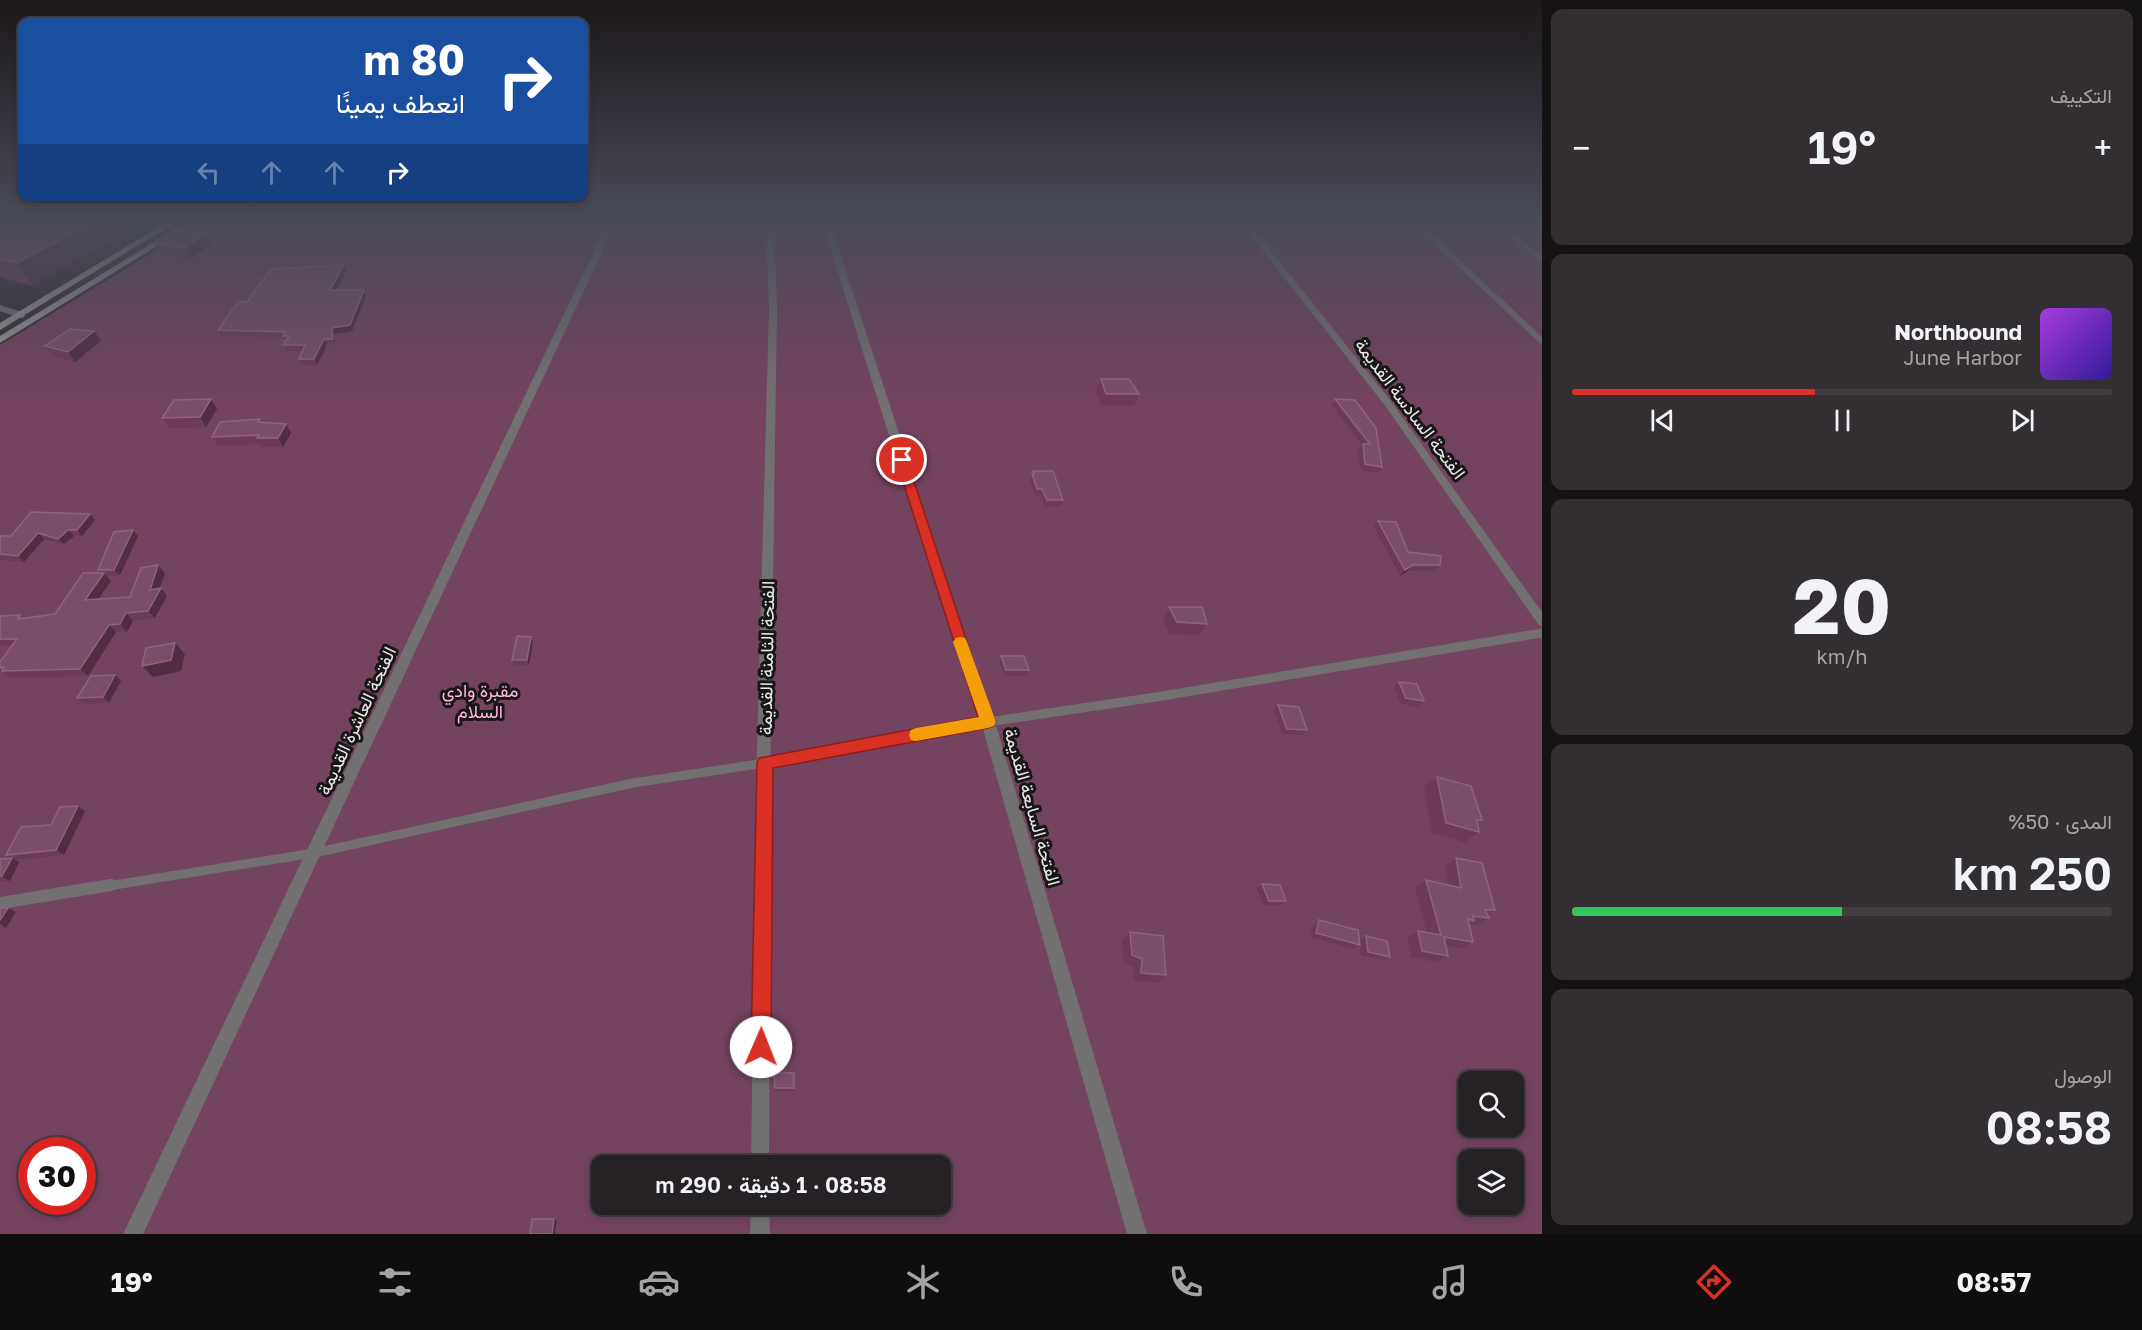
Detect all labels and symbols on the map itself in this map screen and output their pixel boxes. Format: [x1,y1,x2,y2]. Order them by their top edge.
street label: الفتحة السادسة القديمة [1351,334,1471,483]
pin [876,434,927,485]
street label: الفتحة الثامنة القديمة [754,581,778,735]
street label: الفتحة العاشرة القديمة [312,643,401,799]
park label: مقبرة وادي السلام [442,679,518,724]
street label: الفتحة السابعة القديمة [1000,725,1066,888]
position arrow [729,1015,793,1079]
speed limit sign: 30 [18,1137,96,1215]

